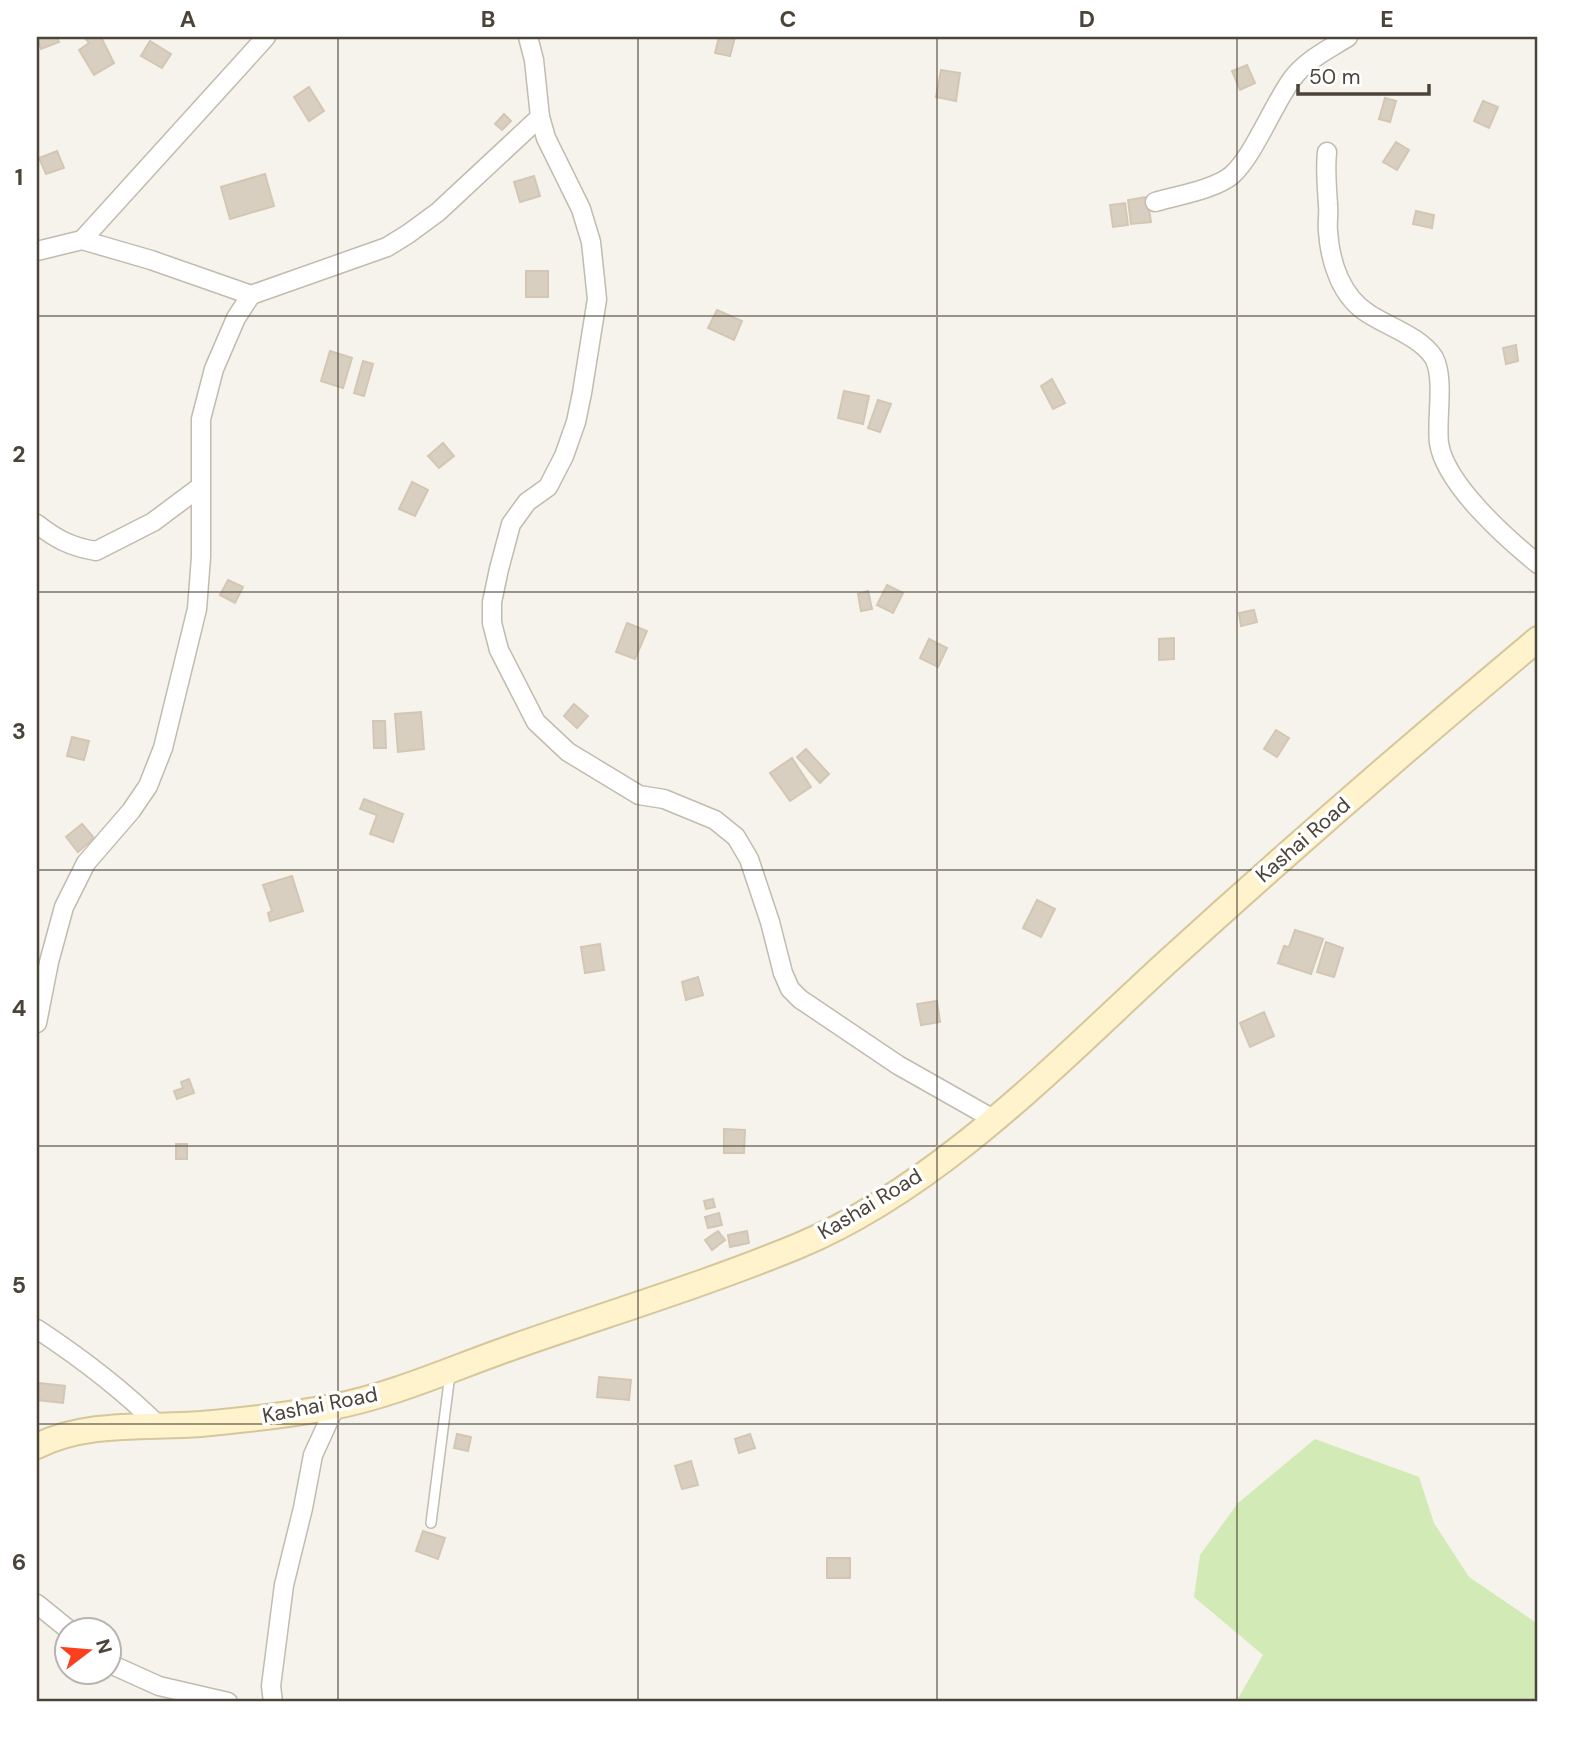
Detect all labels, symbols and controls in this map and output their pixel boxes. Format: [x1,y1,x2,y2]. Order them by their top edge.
text: A [180,4,196,34]
text: B [481,4,495,34]
text: C [780,4,796,34]
text: D [1079,4,1095,34]
text: E [1380,4,1394,34]
scale bar [1298,52,1430,96]
text: 50 m [1309,63,1360,91]
text: 1 [15,162,23,192]
text: 2 [12,439,26,469]
text: 3 [12,716,26,746]
street label: Kashai Road [1250,791,1356,889]
text: 4 [12,993,27,1023]
street label: Kashai Road [813,1162,927,1246]
text: 5 [12,1270,26,1300]
street label: Kashai Road [260,1380,380,1430]
text: 6 [12,1547,26,1577]
north arrow [52,1616,122,1686]
text: N [90,1636,118,1657]

